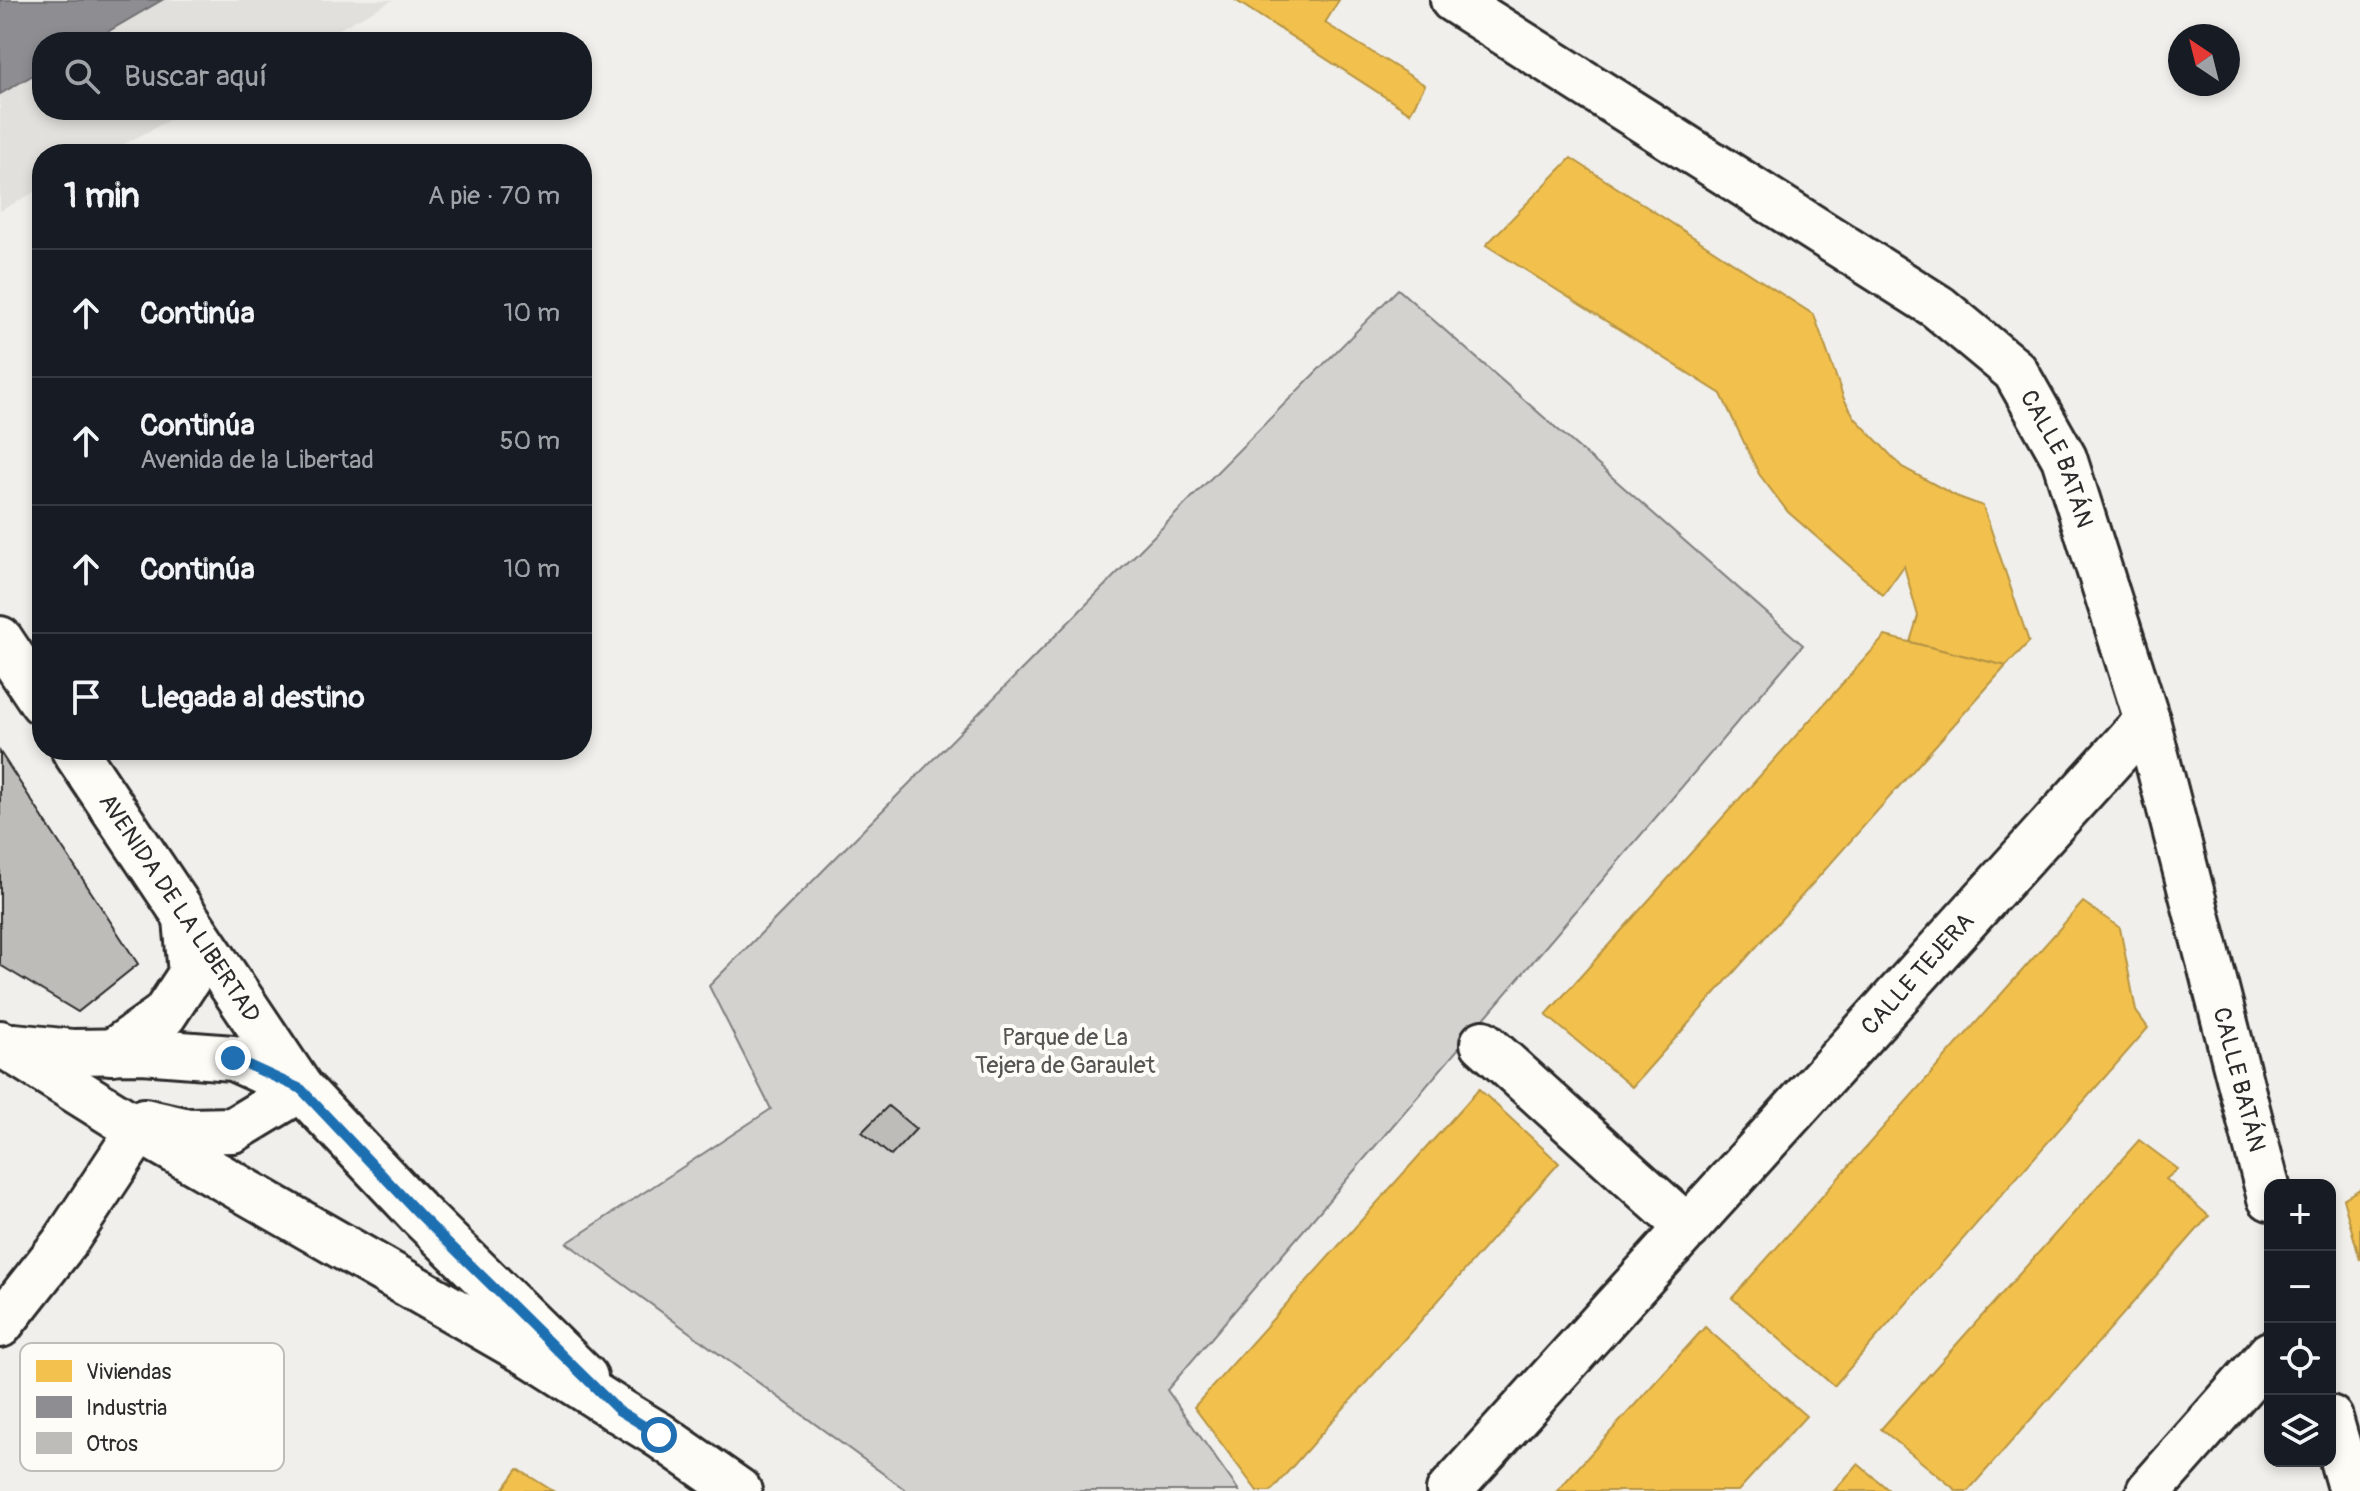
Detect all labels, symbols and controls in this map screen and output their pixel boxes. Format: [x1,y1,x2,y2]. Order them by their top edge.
north arrow [2168,24,2240,96]
search box [32,32,592,120]
icon: search [60,54,104,98]
text: Buscar aquí [124,58,267,95]
text: 1 min [64,175,140,218]
text: A pie · 70 m [428,180,560,212]
icon: ahead [64,291,108,335]
text: Continúa [140,295,255,332]
text: 10 m [503,297,560,329]
street label: CALLE BATÁN [2014,385,2100,531]
text: Continúa [140,407,255,444]
icon: ahead [64,419,108,463]
text: 50 m [499,425,560,457]
text: Avenida de la Libertad [140,444,374,476]
icon: ahead [64,547,108,591]
text: Continúa [140,551,255,588]
text: 10 m [503,553,560,585]
icon: arrive [64,675,108,719]
text: Llegada al destino [140,679,365,716]
street label: AVENIDA DE LA LIBERTAD [93,788,267,1028]
street label: CALLE TEJERA [1855,907,1980,1041]
street label: CALLE BATÁN [2207,1004,2272,1155]
park label: Parque de La Tejera de Garaulet [975,1023,1156,1080]
route end [215,1040,251,1076]
map controls [2264,1179,2336,1467]
button: + [2264,1179,2336,1251]
button: − [2264,1251,2336,1323]
button: locate [2264,1323,2336,1395]
legend [20,1343,284,1471]
text: Viviendas [86,1358,171,1386]
text: Industria [86,1394,167,1422]
button: layers [2264,1395,2336,1467]
route start [641,1417,677,1453]
text: Otros [86,1430,138,1458]

